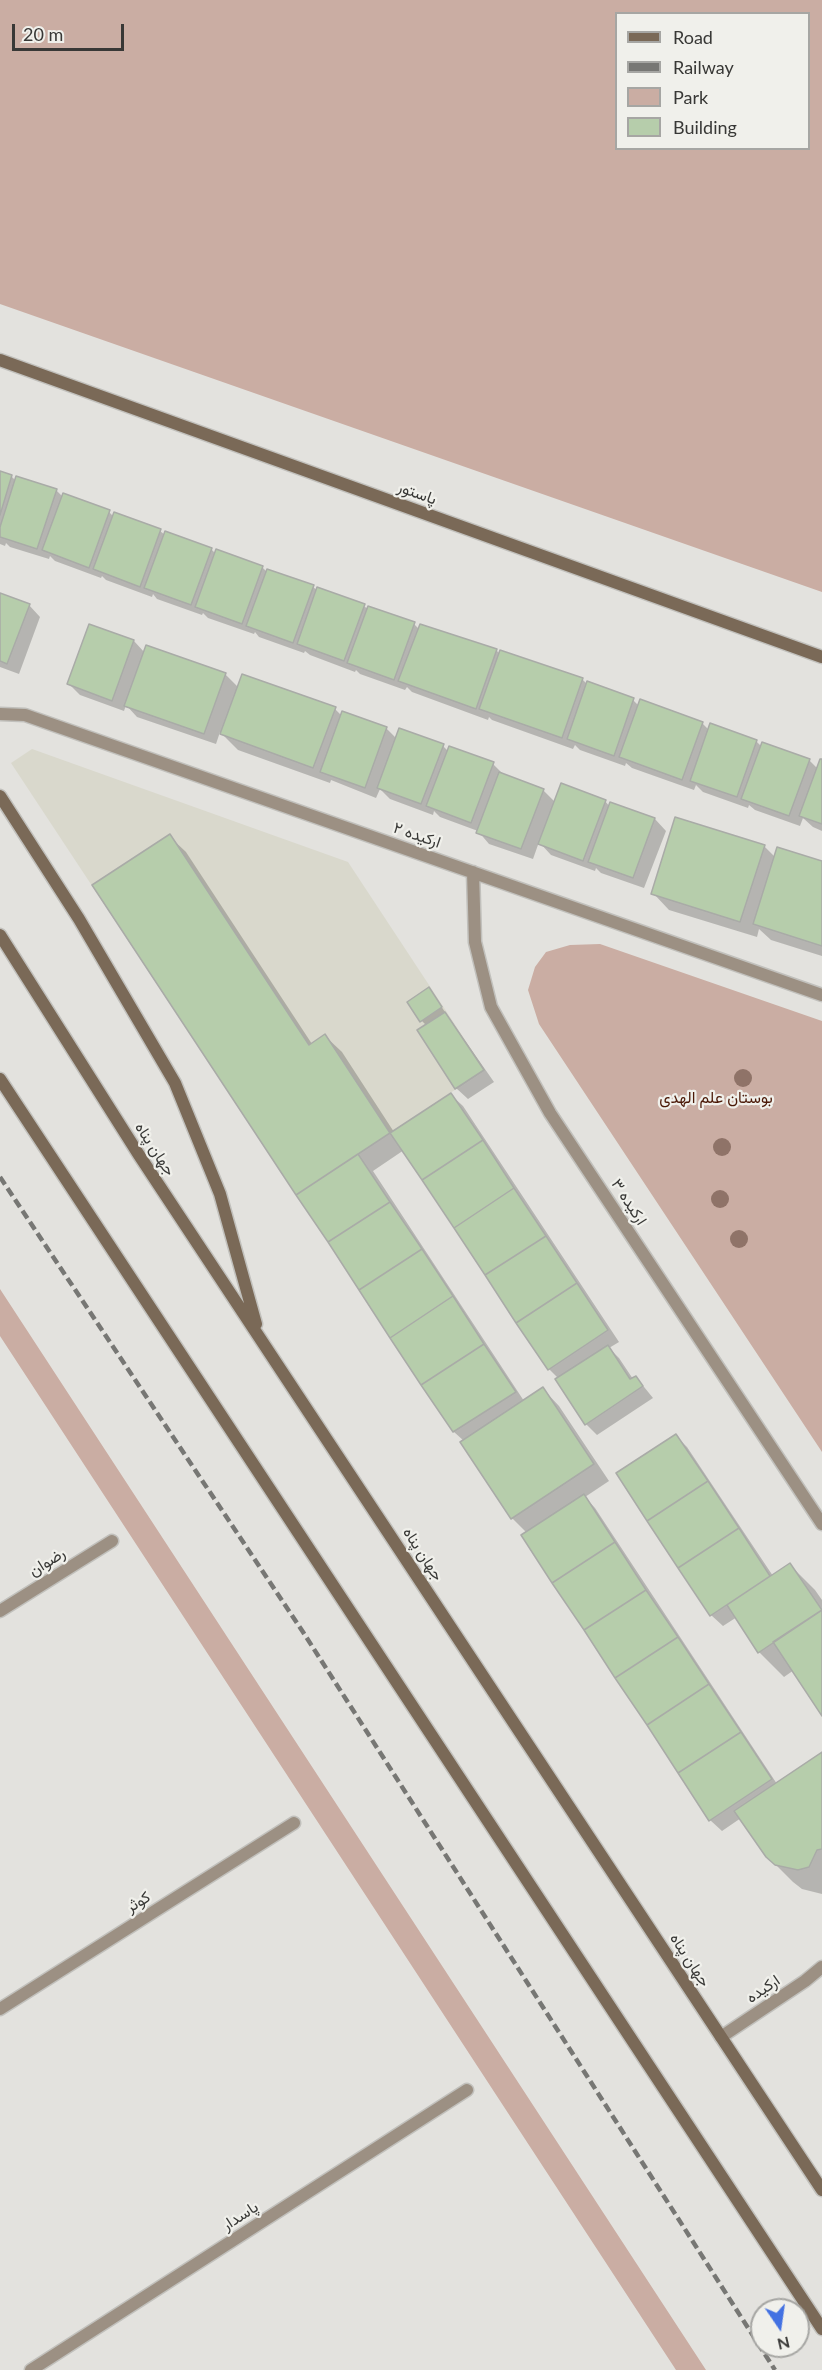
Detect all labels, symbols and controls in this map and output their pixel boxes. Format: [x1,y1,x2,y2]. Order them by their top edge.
scale bar [15,12,128,50]
legend [615,12,810,150]
text: 20 m [23,23,63,45]
text: Road [673,26,713,48]
text: Railway [673,56,734,78]
text: Park [673,86,708,108]
text: Building [673,116,737,138]
street label: پاستور [395,477,439,509]
street label: ارکیده ۲ [391,818,443,852]
park label: بوستان علم الهدی [659,1088,773,1108]
street label: جهان پناه [131,1119,179,1179]
street label: ارکیده ۳ [607,1175,651,1229]
street label: جهان پناه [399,1524,447,1584]
street label: رضوان [25,1543,69,1581]
street label: کوثر [122,1887,154,1917]
street label: جهان پناه [666,1930,714,1990]
street label: ارکیده [742,1971,784,2007]
street label: پاسدار [218,2197,262,2235]
north arrow [750,2298,810,2358]
text: N [776,2333,792,2355]

